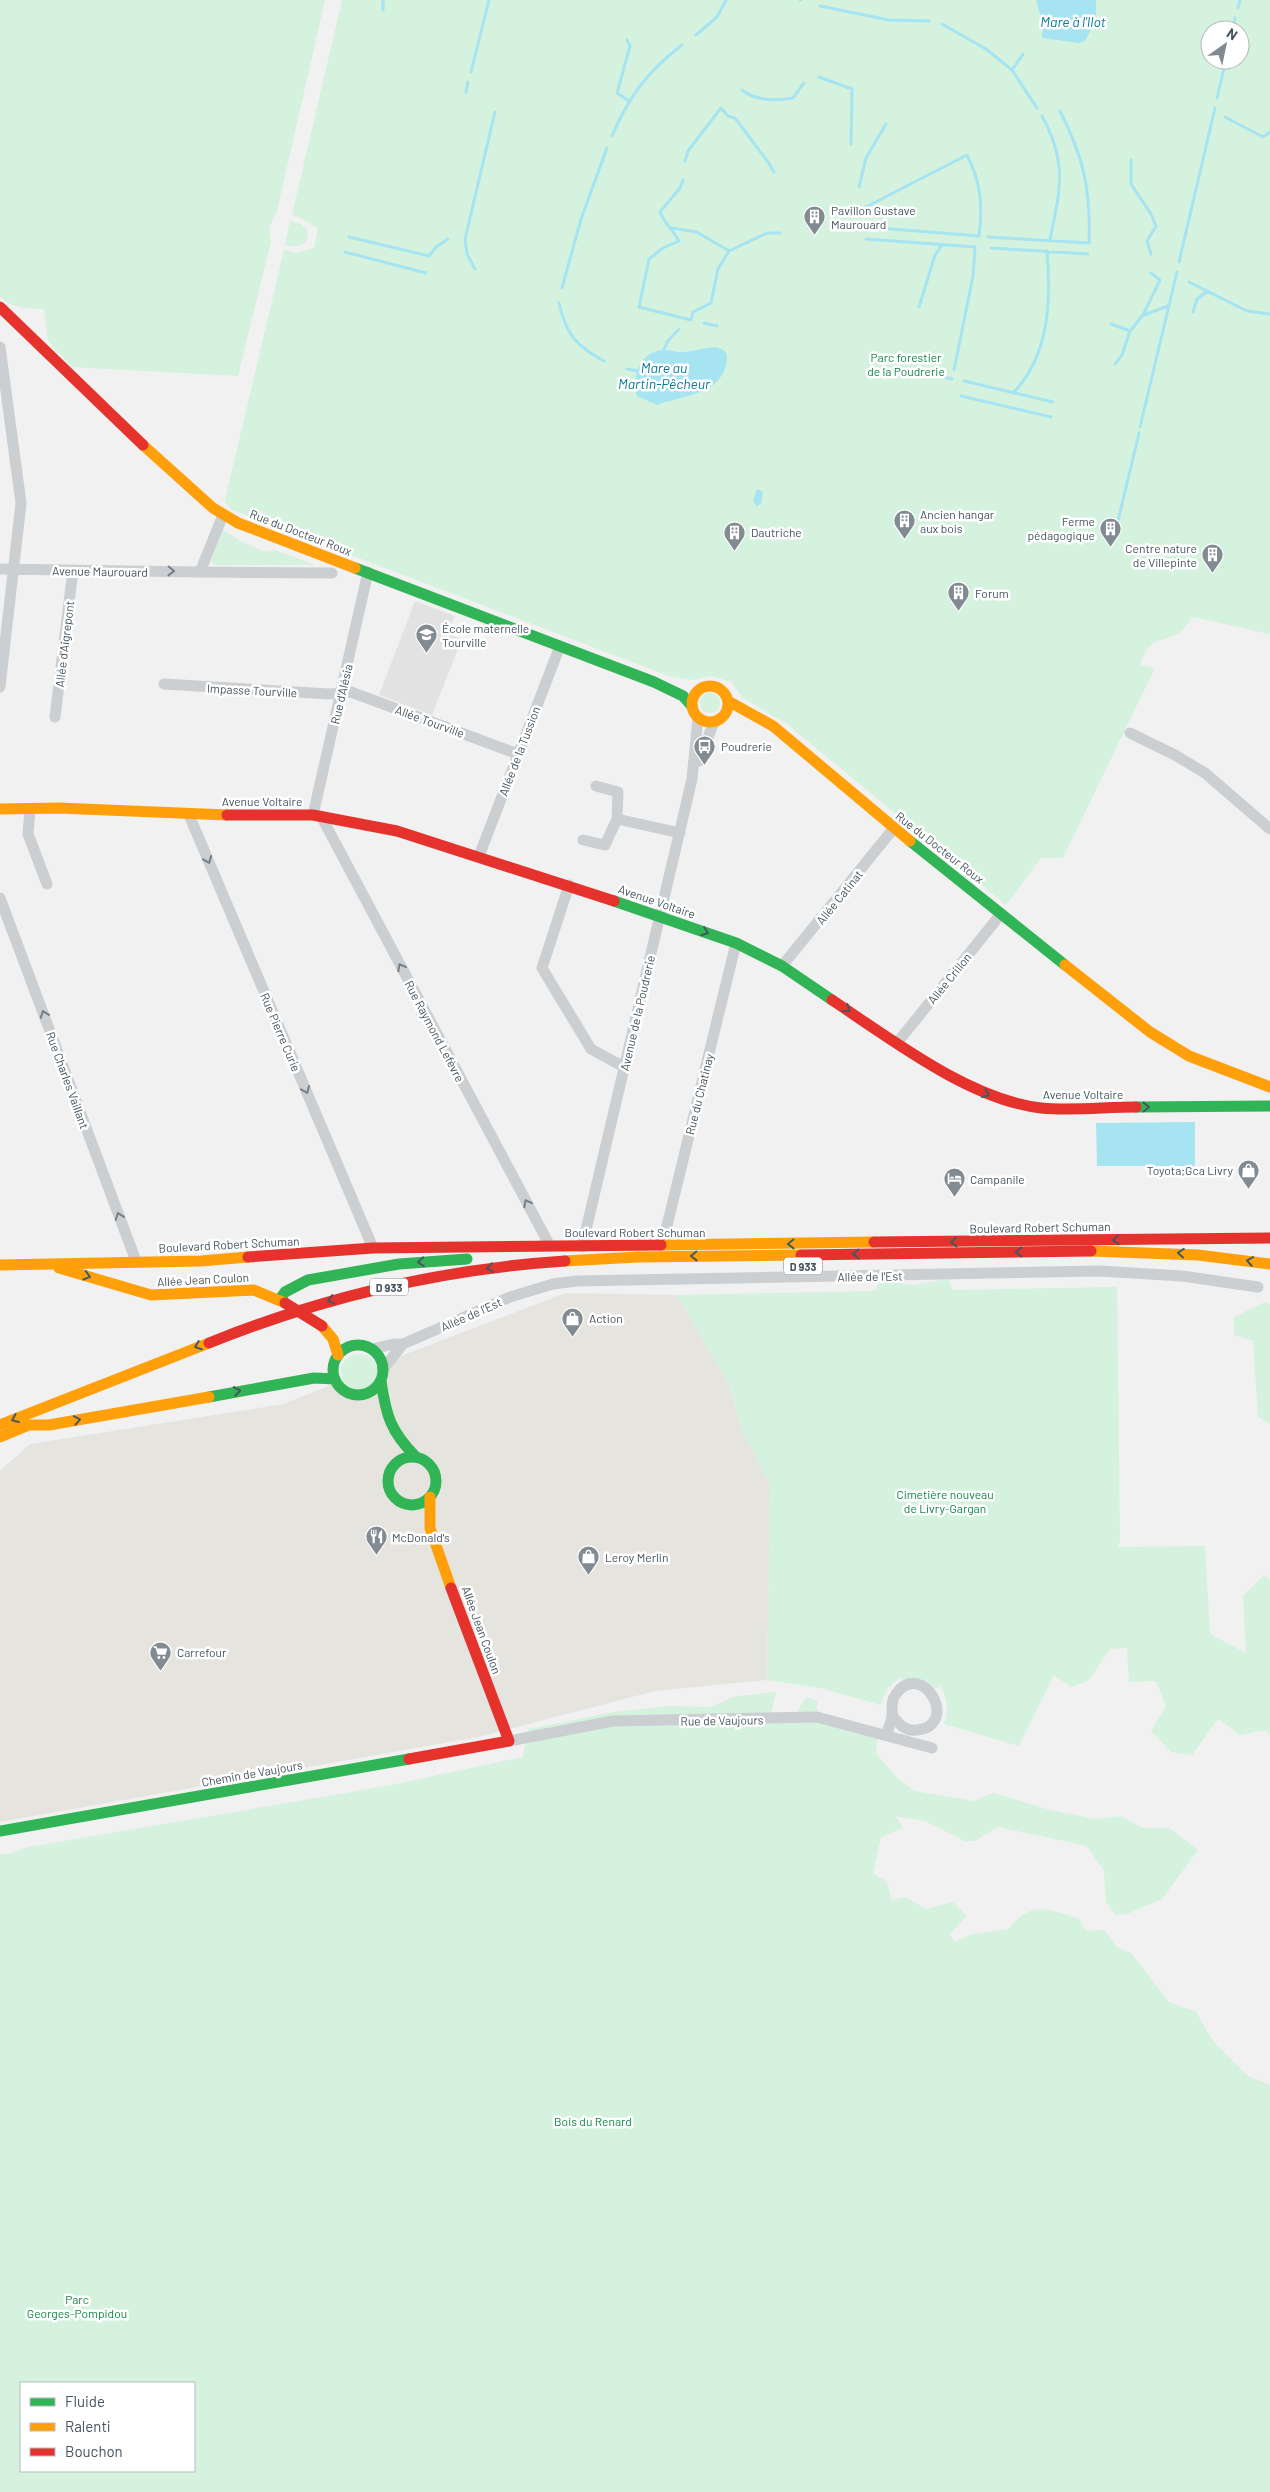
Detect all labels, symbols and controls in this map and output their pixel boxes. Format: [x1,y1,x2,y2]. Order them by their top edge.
water label: Mare à l'Ilot [1040,13,1106,30]
north arrow [1200,20,1250,70]
text: N [1224,24,1241,43]
place label: Pavillon Gustave Maurouard [831,203,916,231]
building icon: Pavillon Gustave Maurouard [803,205,827,236]
park label: Parc forestier de la Poudrerie [867,350,945,378]
water label: Mare au Martin-Pêcheur [618,359,711,392]
street label: Rue du Docteur Roux [248,506,354,558]
place label: Ancien hangar aux bois [920,507,995,535]
building icon: Ancien hangar aux bois [892,509,916,540]
place label: Ferme pédagogique [1027,514,1095,542]
building icon: Ferme pédagogique [1099,516,1123,547]
building icon: Dautriche [723,520,747,551]
place label: Dautriche [751,525,802,539]
place label: Centre nature de Villepinte [1125,541,1197,569]
building icon: Centre nature de Villepinte [1201,543,1225,574]
street label: Avenue Maurouard [52,563,148,579]
one-way arrow [167,566,175,577]
building icon: Forum [947,581,971,612]
place label: Forum [975,586,1009,600]
street label: Allée d'Aigrepont [52,600,76,688]
place label: École maternelle Tourville [442,621,529,649]
school or university icon: École maternelle Tourville [414,623,438,654]
street label: Rue d'Alésia [327,663,355,725]
street label: Impasse Tourville [207,681,297,699]
street label: Allée Tourville [394,702,466,740]
street label: Allée de la Tussion [495,704,543,798]
bus stop icon: Poudrerie [693,734,717,765]
place label: Poudrerie [721,739,772,753]
street label: Avenue Voltaire [222,794,302,808]
street label: Rue du Docteur Roux [893,808,987,886]
one-way arrow [202,855,213,864]
street label: Allée Catinat [813,867,865,927]
street label: Avenue Voltaire [617,881,697,921]
one-way arrow [700,926,709,936]
street label: Allée Crillon [924,950,974,1006]
street label: Avenue de la Poudrerie [617,954,657,1072]
one-way arrow [397,963,407,972]
street label: Rue Raymond Lefèvre [402,978,468,1084]
street label: Rue Pierre Curie [258,991,304,1073]
one-way arrow [842,1003,851,1013]
one-way arrow [39,1010,50,1019]
street label: Rue Charles Vaillant [44,1030,92,1130]
street label: Rue du Chatinay [682,1051,716,1136]
one-way arrow [300,1085,310,1094]
one-way arrow [981,1087,990,1098]
street label: Avenue Voltaire [1043,1087,1123,1101]
one-way arrow [1143,1102,1151,1112]
shop icon: Toyota;Gca Livry [1237,1158,1261,1189]
place label: Toyota;Gca Livry [1147,1163,1233,1177]
hotel icon: Campanile [942,1167,966,1198]
place label: Campanile [970,1172,1025,1186]
one-way arrow [523,1199,533,1208]
one-way arrow [115,1212,125,1220]
street label: Boulevard Robert Schuman [969,1219,1111,1235]
street label: Boulevard Robert Schuman [564,1225,706,1239]
street label: Boulevard Robert Schuman [158,1233,300,1255]
one-way arrow [1112,1235,1120,1245]
one-way arrow [950,1237,958,1247]
one-way arrow [787,1239,795,1249]
one-way arrow [1015,1247,1022,1257]
one-way arrow [1177,1248,1185,1259]
one-way arrow [852,1249,860,1259]
one-way arrow [690,1251,698,1261]
one-way arrow [416,1256,424,1267]
one-way arrow [1246,1256,1254,1266]
road number: D 933 [784,1258,822,1274]
one-way arrow [486,1262,494,1272]
street label: Allée de l'Est [837,1268,903,1284]
one-way arrow [82,1270,91,1281]
street label: Allée Jean Coulon [157,1270,249,1288]
road number: D 933 [370,1278,408,1295]
street label: Allée de l'Est [438,1294,504,1334]
one-way arrow [327,1295,335,1305]
shop icon: Action [561,1306,585,1337]
place label: Action [589,1311,623,1325]
one-way arrow [195,1341,203,1351]
one-way arrow [233,1387,241,1397]
one-way arrow [11,1412,20,1423]
one-way arrow [73,1415,82,1426]
park label: Cimetière nouveau de Livry-Gargan [896,1487,994,1515]
restaurant icon: McDonald's [364,1525,388,1556]
place label: McDonald's [392,1530,450,1544]
shop icon: Leroy Merlin [577,1545,601,1576]
place label: Leroy Merlin [605,1550,668,1564]
street label: Allée Jean Coulon [460,1584,504,1676]
supermarket icon: Carrefour [149,1640,173,1671]
place label: Carrefour [177,1645,227,1659]
street label: Rue de Vaujours [680,1712,764,1728]
street label: Chemin de Vaujours [200,1757,304,1789]
park label: Bois du Renard [554,2114,632,2128]
park label: Parc Georges-Pompidou [27,2292,127,2320]
legend [20,2382,195,2472]
text: Fluide [65,2392,105,2410]
text: Ralenti [65,2417,111,2435]
text: Bouchon [65,2442,123,2460]

